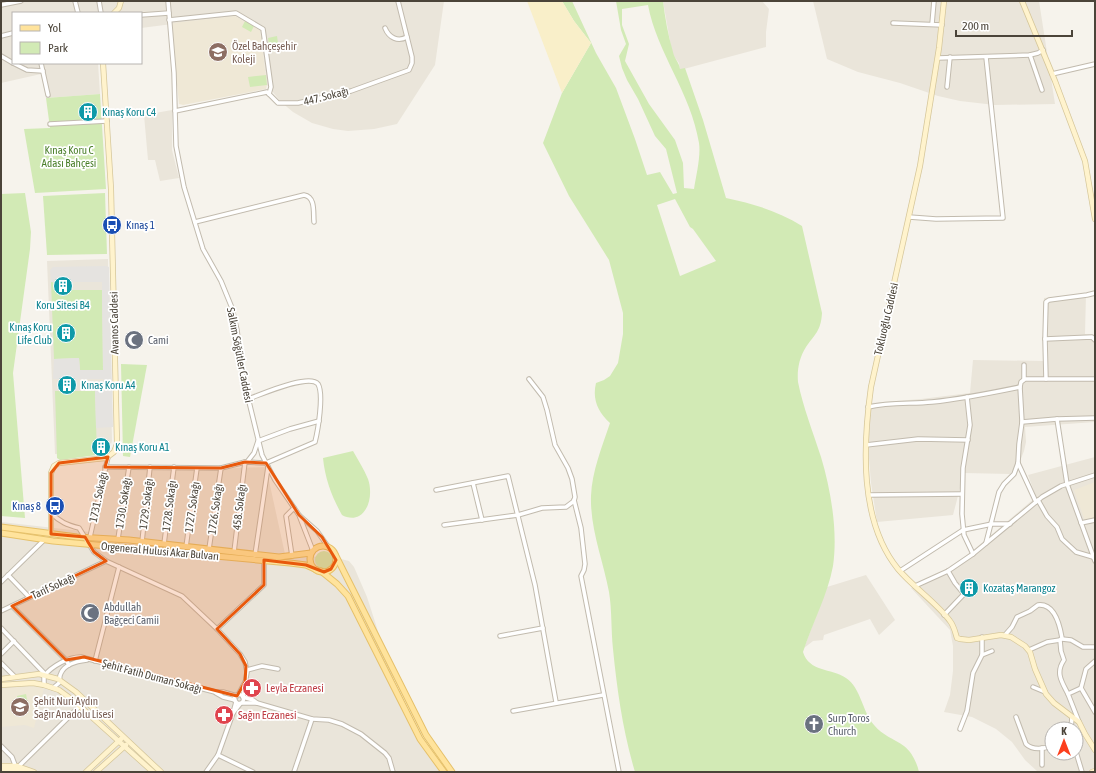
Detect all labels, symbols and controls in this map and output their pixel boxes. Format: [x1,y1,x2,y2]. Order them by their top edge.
legend [12,12,142,64]
scale bar [956,12,1072,38]
text: 200 m [962,19,989,33]
text: Yol [48,21,62,35]
place label: Özel Bahçeşehir Koleji [232,40,297,65]
text: Park [48,41,69,55]
school or university icon: Özel Bahçeşehir Koleji [207,41,229,63]
street label: 447. Sokağı [302,85,350,107]
building icon: Kınaş Koru C4 [77,101,99,123]
place label: Kınaş Koru C4 [102,106,156,118]
park label: Kınaş Koru C Adası Bahçesi [42,144,96,169]
bus stop icon: Kınaş 1 [101,214,123,236]
place label: Kınaş 1 [126,219,155,231]
building icon: Koru Sitesi B4 [52,275,74,297]
street label: Tokluoğlu Caddesi [872,282,900,356]
street label: Avanos Caddesi [107,292,121,354]
place label: Koru Sitesi B4 [36,299,90,311]
street label: Salkım Söğütler Caddesi [225,306,255,404]
place label: Kınaş Koru Life Club [9,321,52,346]
building icon: Kınaş Koru Life Club [55,322,77,344]
mosque icon: Cami [123,329,145,351]
place label: Cami [148,334,169,346]
building icon: Kınaş Koru A4 [56,374,78,396]
place label: Kınaş Koru A4 [81,379,136,391]
building icon: Kınaş Koru A1 [90,436,112,458]
place label: Kınaş Koru A1 [115,441,170,453]
street label: 1731. Sokağı [87,471,109,523]
street label: 1730. Sokağı [113,477,133,529]
street label: 1729. Sokağı [137,478,155,530]
street label: 1728. Sokağı [160,480,178,532]
street label: 1727. Sokağı [182,481,202,533]
street label: 1726. Sokağı [205,483,225,535]
street label: 458. Sokağı [230,483,248,531]
bus stop icon: Kınaş 8 [44,495,66,517]
place label: Kınaş 8 [12,500,41,512]
street label: Orgeneral Hulusi Akar Bulvarı [101,540,219,562]
street label: Tarif Sokağı [29,571,77,601]
building icon: Kozataş Marangoz [958,577,980,599]
place label: Kozataş Marangoz [983,582,1056,594]
place label: Abdullah Bağçeci Camii [104,601,159,626]
mosque icon: Abdullah Bağçeci Camii [79,602,101,624]
street label: Şehit Fatih Duman Sokağı [101,657,203,695]
pharmacy icon: Leyla Eczanesi [241,677,263,699]
place label: Leyla Eczanesi [266,682,324,694]
place label: Şehit Nuri Aydın Sağır Anadolu Lisesi [34,695,114,720]
school or university icon: Şehit Nuri Aydın Sağır Anadolu Lisesi [9,696,31,718]
pharmacy icon: Sağın Eczanesi [213,704,235,726]
place label: Sağın Eczanesi [238,709,296,721]
place label: Surp Toros Church [828,712,870,737]
church icon: Surp Toros Church [803,713,825,735]
north arrow [1044,721,1084,761]
text: K [1061,725,1067,737]

